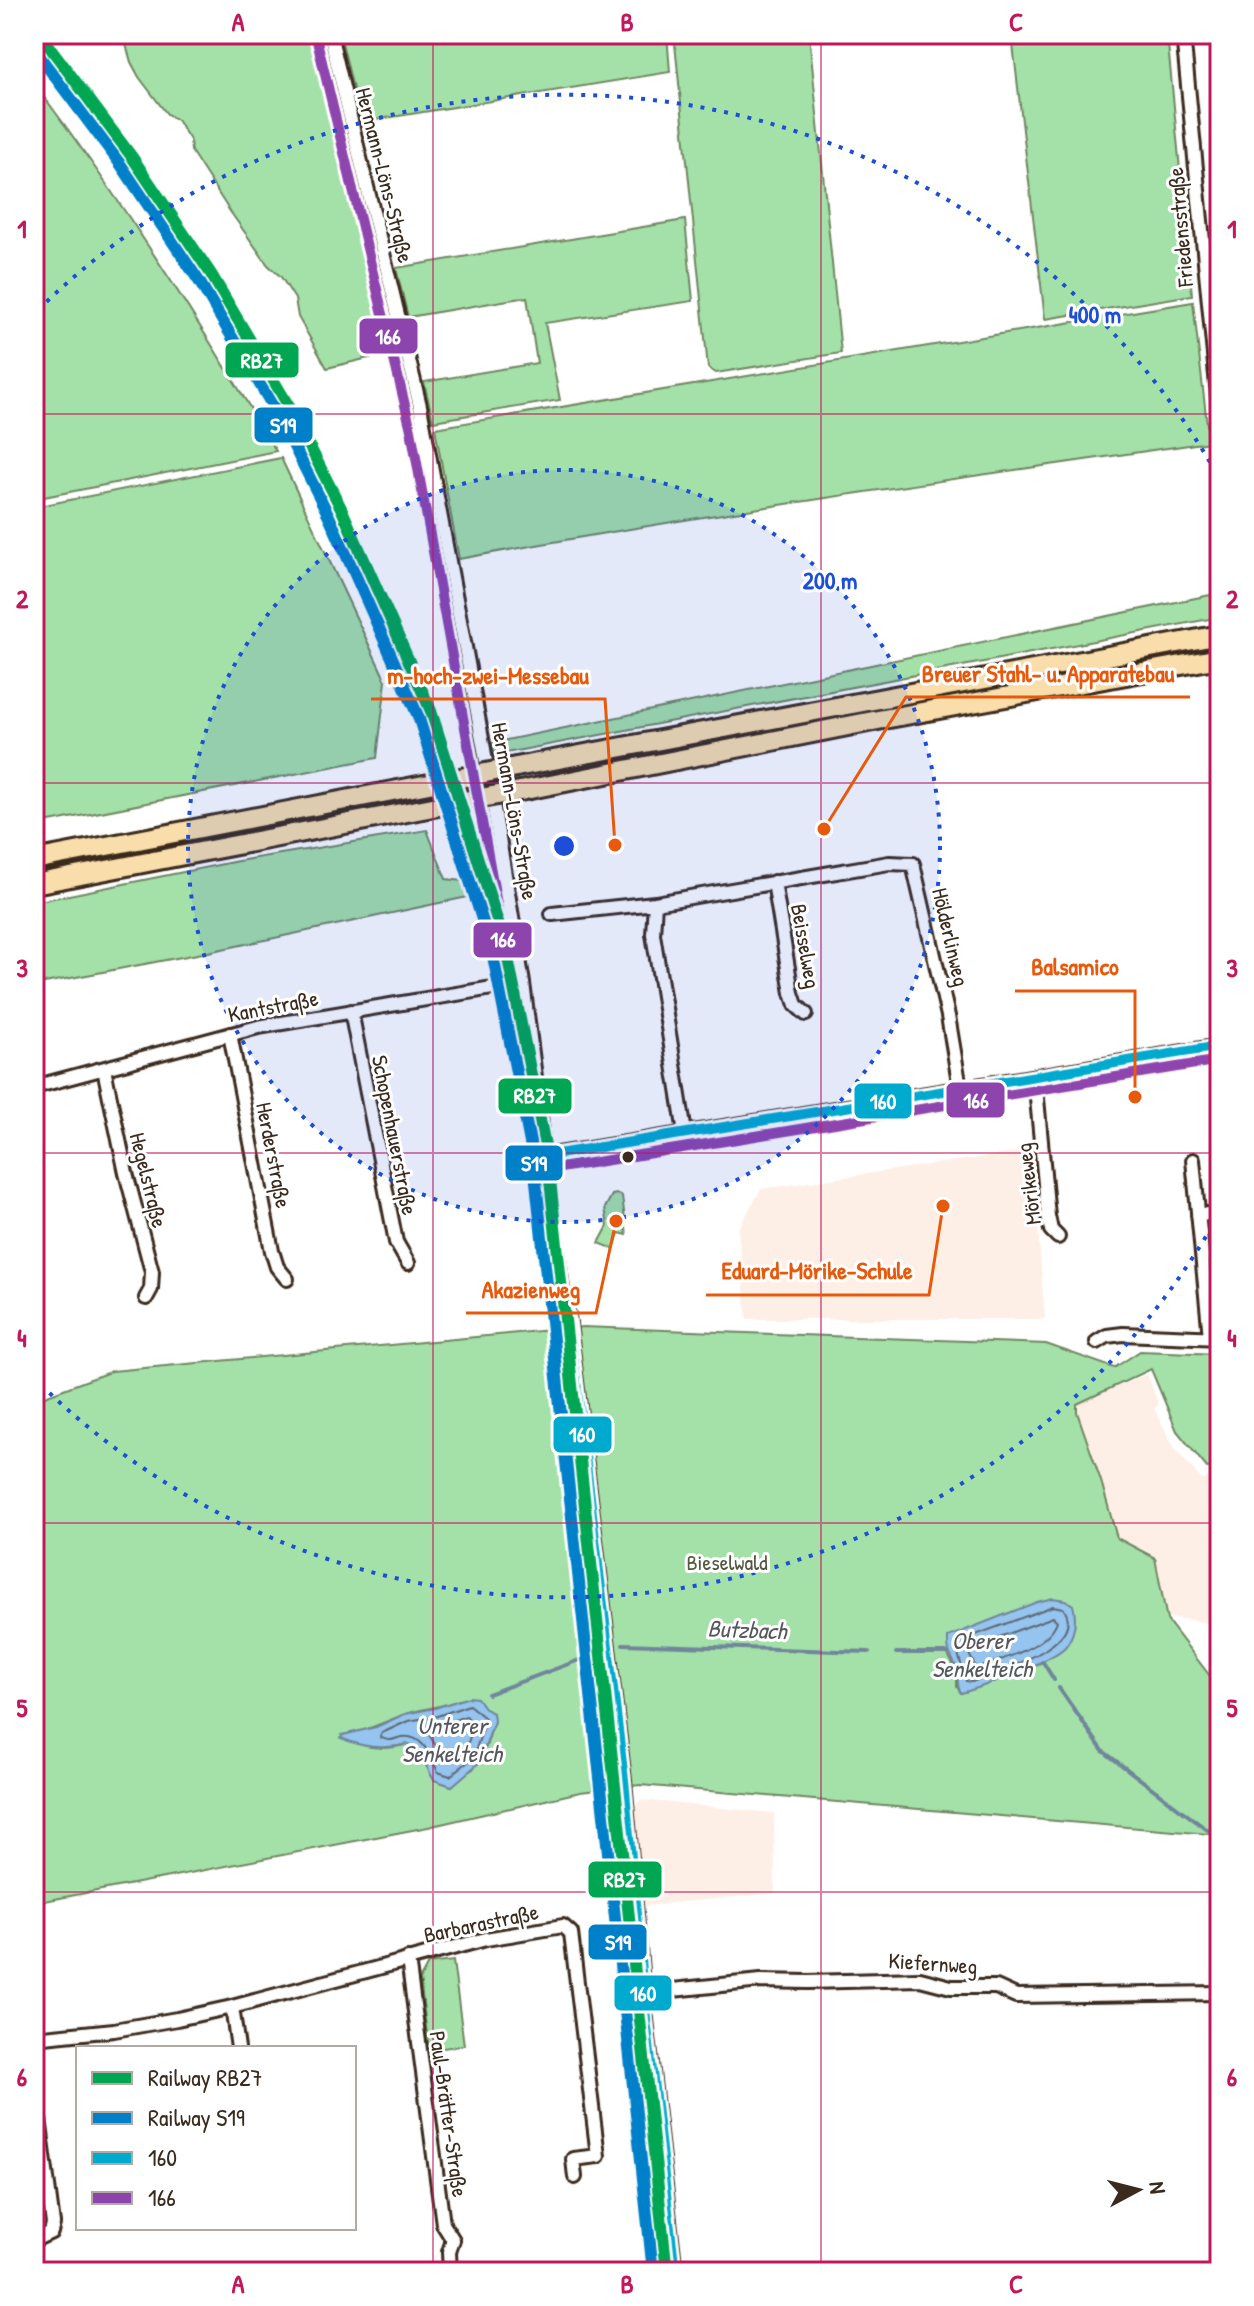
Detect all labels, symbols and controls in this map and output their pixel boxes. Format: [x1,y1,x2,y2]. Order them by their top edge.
text: A [232,4,245,39]
text: B [620,4,634,39]
text: C [1009,4,1023,39]
street label: Hermann-Löns-Straße [349,84,421,266]
street label: Friedensstraße [1160,166,1200,289]
text: 1 [17,211,27,246]
text: 1 [1227,211,1237,246]
text: 400 m [1069,298,1121,330]
line badge: 166 [358,317,419,355]
text: 166 [375,321,401,351]
line badge: RB27 [224,341,300,379]
text: RB27 [241,345,283,375]
line badge: S19 [253,406,314,444]
text: S19 [270,410,296,440]
text: 200 m [803,564,857,596]
text: 2 [16,581,29,616]
text: 2 [1226,581,1239,616]
callout: Breuer Stahl- u. Apparatebau [906,649,1190,697]
callout: m-hoch-zwei-Messebau [371,651,605,699]
text: Breuer Stahl- u. Apparatebau [922,657,1175,690]
text: m-hoch-zwei-Messebau [387,659,589,691]
street label: Hermann-Löns-Straße [485,720,545,902]
centre of rings [550,832,578,860]
street label: Hölderlinweg [925,885,977,989]
street label: Beisselweg [784,901,828,991]
line badge: 166 [472,921,533,959]
text: 166 [490,924,516,954]
callout: Balsamico [1015,943,1135,991]
text: 3 [16,950,28,985]
text: Balsamico [1031,950,1119,982]
text: 3 [1226,950,1238,985]
street label: Kantstraße [225,983,321,1029]
street label: Schopenhauerstraße [365,1052,425,1218]
line badge: RB27 [497,1077,573,1115]
text: RB27 [514,1080,556,1110]
line badge: 166 [945,1081,1006,1119]
line badge: 160 [853,1082,913,1120]
text: 166 [963,1085,989,1115]
text: 160 [870,1086,896,1116]
street label: Herderstraße [249,1100,299,1211]
street label: Hegelstraße [123,1129,175,1231]
street label: Mörikeweg [1008,1141,1048,1227]
line badge: S19 [504,1144,564,1182]
text: S19 [521,1148,547,1178]
unlabelled marker [620,1149,636,1165]
callout: Eduard-Mörike-Schule [706,1247,929,1295]
text: Eduard-Mörike-Schule [722,1254,913,1286]
callout: Akazienweg [466,1265,596,1313]
text: Akazienweg [482,1273,581,1306]
text: 4 [17,1320,27,1355]
text: 4 [1227,1320,1237,1355]
line badge: 160 [552,1415,613,1454]
text: 160 [569,1419,595,1449]
park label: Bieselwald [686,1547,768,1577]
water label: Butzbach [707,1612,789,1646]
water label: Oberer Senkelteich [932,1624,1034,1684]
text: 5 [17,1690,28,1725]
text: 5 [1227,1690,1238,1725]
water label: Unterer Senkelteich [402,1709,504,1769]
line badge: RB27 [587,1860,663,1899]
text: RB27 [604,1864,646,1894]
street label: Barbarastraße [421,1896,541,1950]
line badge: S19 [587,1923,648,1961]
text: S19 [605,1927,631,1957]
street label: Kiefernweg [888,1945,978,1981]
line badge: 160 [613,1974,673,2012]
text: 160 [630,1978,656,2008]
street label: Paul-Brätter-Straße [422,2029,476,2199]
legend [76,2046,356,2230]
text: 6 [17,2059,28,2094]
text: 6 [1227,2059,1238,2094]
text: Railway RB27 [148,2061,262,2093]
text: Railway S19 [148,2101,245,2133]
text: 160 [148,2141,177,2173]
north arrow [1098,2150,1178,2230]
text: N [1142,2180,1173,2195]
text: 166 [148,2181,176,2213]
text: A [232,2266,245,2301]
text: B [620,2266,634,2301]
text: C [1009,2266,1023,2301]

